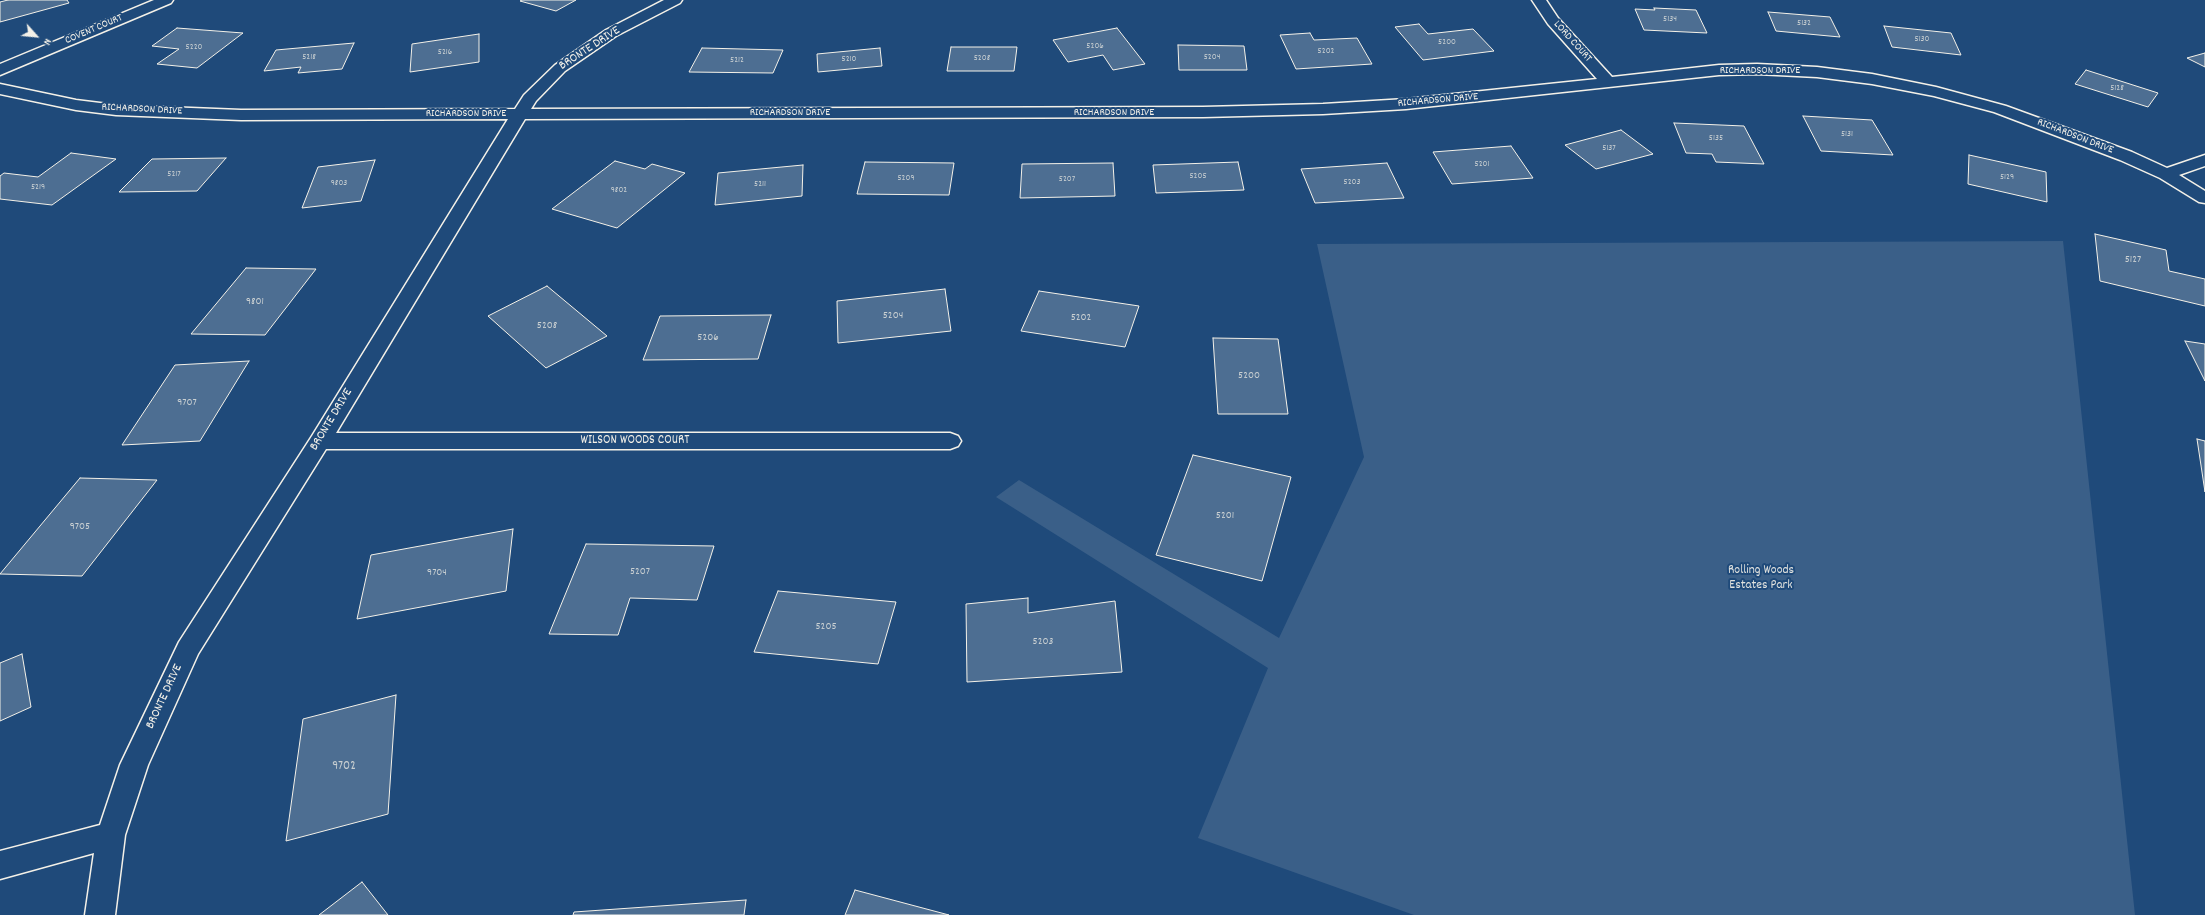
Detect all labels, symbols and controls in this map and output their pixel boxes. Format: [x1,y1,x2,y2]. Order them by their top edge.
street label: COVENT COURT [63,12,125,48]
house number: 5134 [1663,15,1677,25]
north arrow [16,16,56,56]
street label: LORD COURT [1550,19,1594,65]
house number: 5132 [1797,19,1811,29]
street label: BRONTE DRIVE [557,23,623,75]
text: N [38,35,55,48]
house number: 5130 [1914,35,1930,45]
house number: 5200 [1438,38,1456,48]
house number: 5206 [1086,42,1104,52]
house number: 5220 [186,43,202,53]
house number: 5202 [1318,47,1334,57]
house number: 5216 [438,48,452,58]
house number: 5218 [302,53,316,63]
house number: 5204 [1204,53,1220,63]
house number: 5208 [974,54,990,64]
house number: 5210 [842,55,856,65]
house number: 5212 [730,56,744,66]
street label: RICHARDSON DRIVE [1720,64,1800,78]
house number: 5128 [2110,84,2124,94]
street label: RICHARDSON DRIVE [1397,91,1479,111]
street label: RICHARDSON DRIVE [101,101,183,119]
street label: RICHARDSON DRIVE [750,106,830,120]
street label: RICHARDSON DRIVE [1074,106,1154,120]
street label: RICHARDSON DRIVE [426,107,506,121]
street label: RICHARDSON DRIVE [2035,116,2115,158]
house number: 5131 [1841,130,1853,140]
house number: 5135 [1709,134,1723,144]
house number: 5137 [1602,144,1616,154]
house number: 5201 [1475,160,1489,170]
house number: 5217 [167,170,181,180]
house number: 5205 [1189,172,1207,182]
house number: 5129 [2000,173,2014,183]
house number: 5209 [897,174,915,184]
house number: 5207 [1059,175,1075,185]
house number: 5203 [1343,178,1361,188]
house number: 9803 [331,179,347,189]
house number: 5211 [754,180,766,190]
house number: 5219 [31,183,45,193]
house number: 9802 [611,186,627,196]
house number: 5127 [2125,253,2141,267]
house number: 9801 [246,295,264,309]
house number: 5204 [883,309,903,323]
house number: 5202 [1071,311,1091,325]
house number: 5208 [537,319,557,333]
house number: 5206 [697,331,719,345]
house number: 5200 [1238,369,1260,383]
street label: BRONTE DRIVE [307,386,357,454]
house number: 9707 [177,396,197,410]
street label: WILSON WOODS COURT [581,433,689,449]
house number: 5201 [1216,509,1234,523]
house number: 9705 [70,520,90,534]
park label: Rolling Woods Estates Park [1728,563,1794,594]
house number: 5207 [630,565,650,579]
house number: 9704 [427,566,447,580]
house number: 5205 [816,620,836,634]
house number: 5203 [1033,635,1053,649]
street label: BRONTE DRIVE [143,662,187,732]
house number: 9702 [332,759,356,775]

